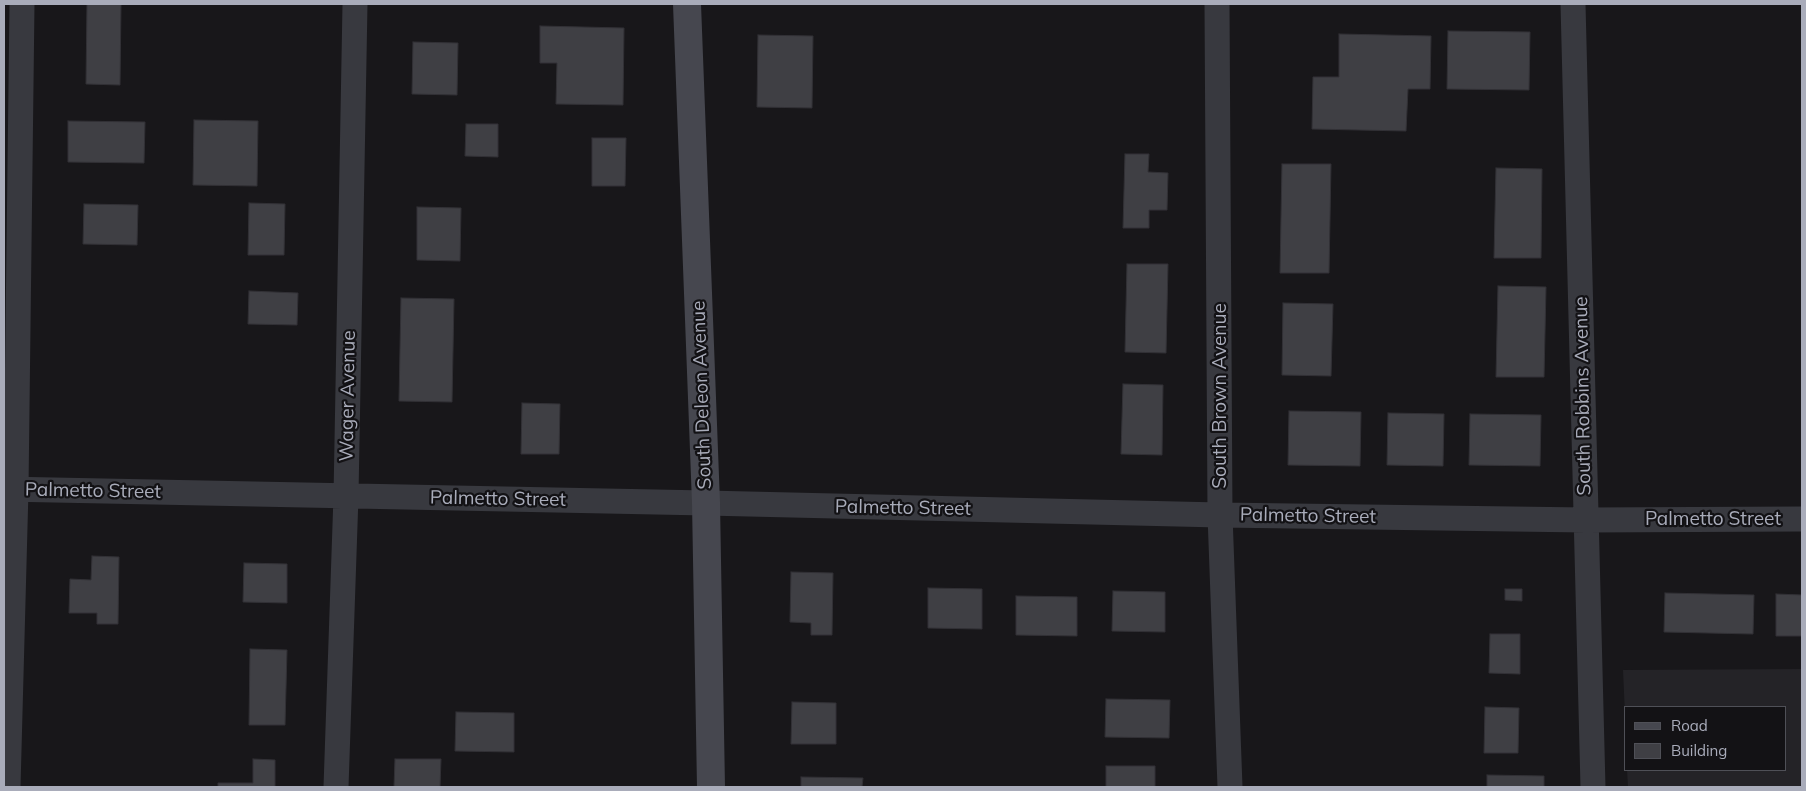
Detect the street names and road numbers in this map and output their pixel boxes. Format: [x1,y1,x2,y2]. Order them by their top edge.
street label: South Robbins Avenue [1570,296,1596,496]
street label: South Deleon Avenue [687,300,717,490]
street label: South Brown Avenue [1209,303,1231,489]
street label: Wager Avenue [335,330,361,462]
street label: Palmetto Street [25,478,161,504]
street label: Palmetto Street [430,486,566,512]
street label: Palmetto Street [835,495,971,521]
street label: Palmetto Street [1240,503,1376,529]
street label: Palmetto Street [1645,508,1781,530]

